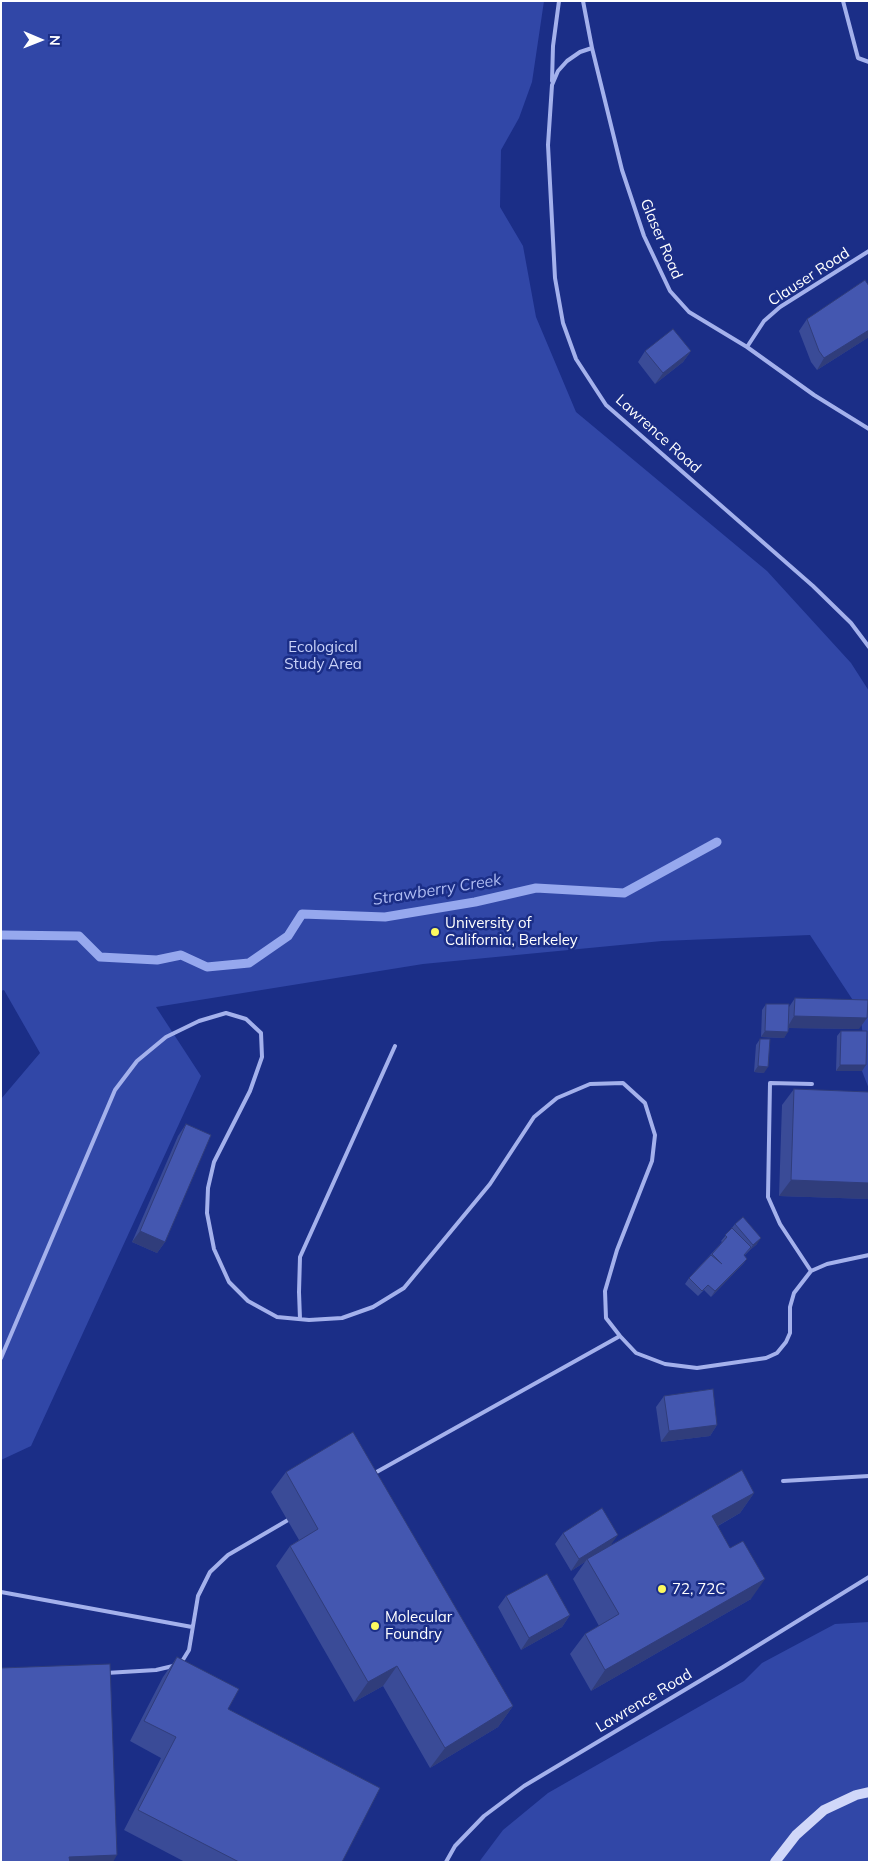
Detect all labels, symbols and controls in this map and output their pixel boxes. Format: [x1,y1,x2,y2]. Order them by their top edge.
north arrow [15,15,65,65]
text: N [46,35,64,46]
street label: Glaser Road [636,196,686,282]
street label: Clauser Road [765,244,853,310]
street label: Lawrence Road [612,391,704,477]
park label: Ecological Study Area [284,638,362,673]
water label: Strawberry Creek [371,870,503,910]
place label: University of California, Berkeley [445,914,578,949]
marker: University of California, Berkeley [429,926,441,938]
place label: 72, 72C [672,1580,726,1598]
marker: 72, 72C [656,1583,668,1595]
place label: Molecular Foundry [385,1608,452,1643]
marker: Molecular Foundry [369,1620,381,1632]
street label: Lawrence Road [593,1665,695,1737]

